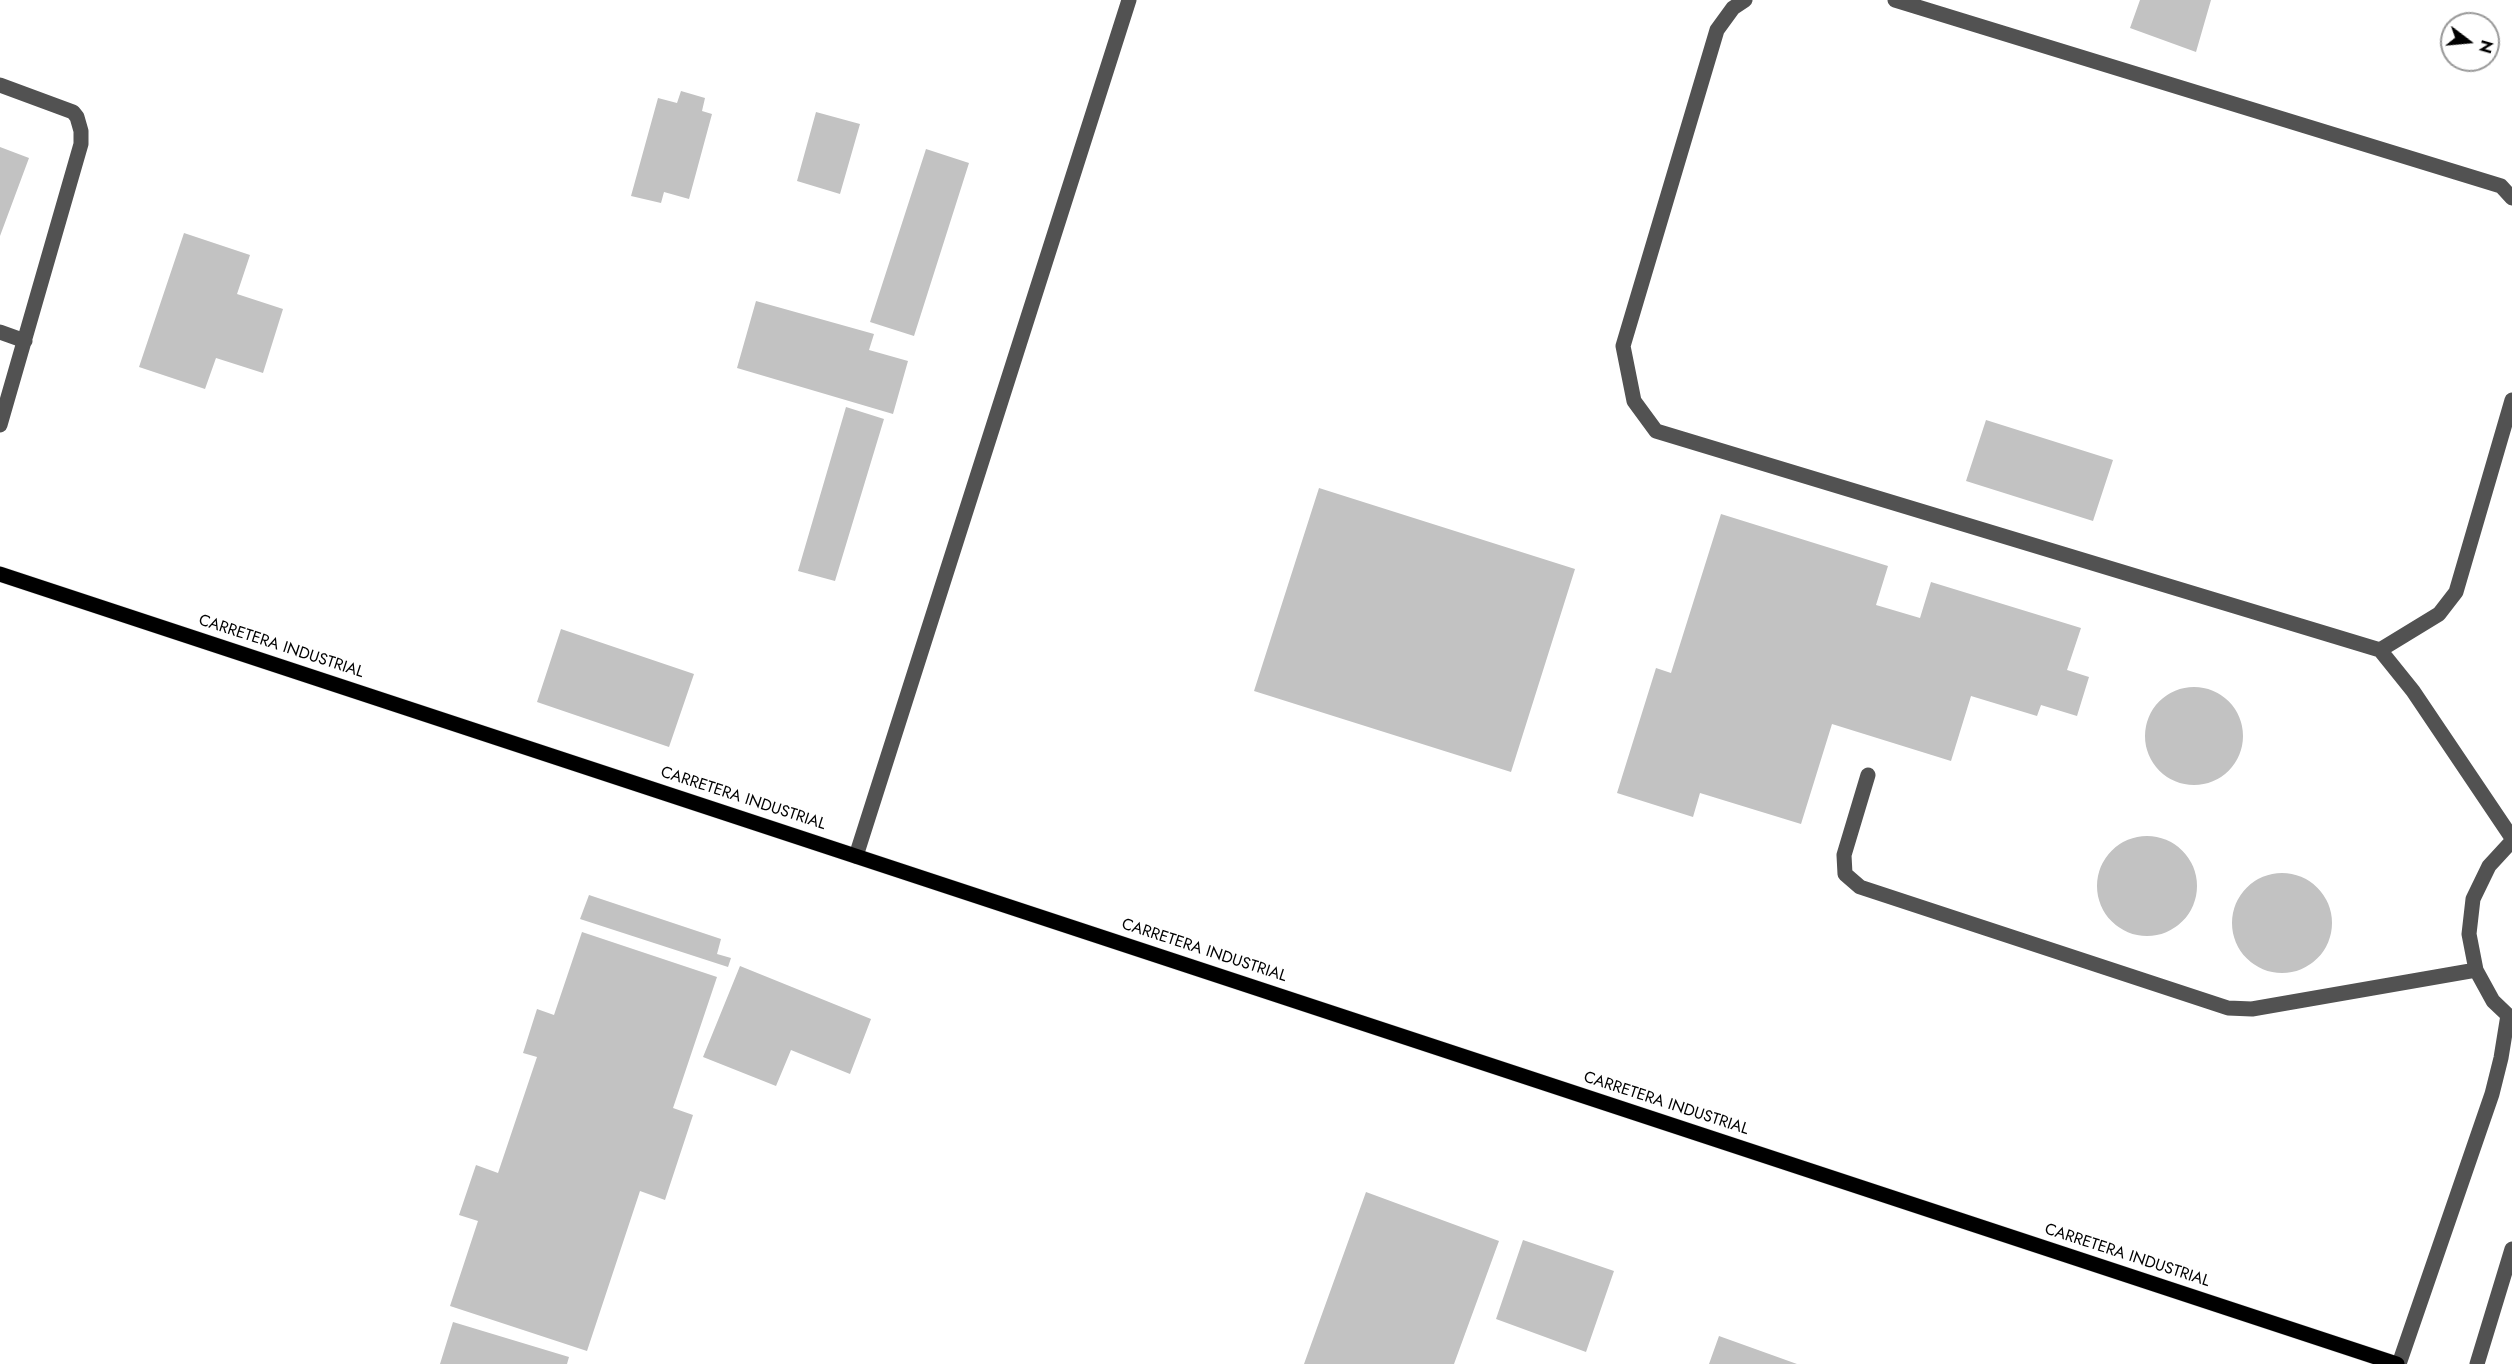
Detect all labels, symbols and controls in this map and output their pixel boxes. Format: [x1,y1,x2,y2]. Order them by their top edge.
north arrow [2440,12,2500,72]
text: N [2473,37,2499,56]
street label: CARRETERA INDUSTRIAL [196,611,366,683]
street label: CARRETERA INDUSTRIAL [658,763,828,835]
street label: CARRETERA INDUSTRIAL [1119,915,1289,987]
street label: CARRETERA INDUSTRIAL [1581,1068,1751,1140]
street label: CARRETERA INDUSTRIAL [2042,1220,2212,1292]

